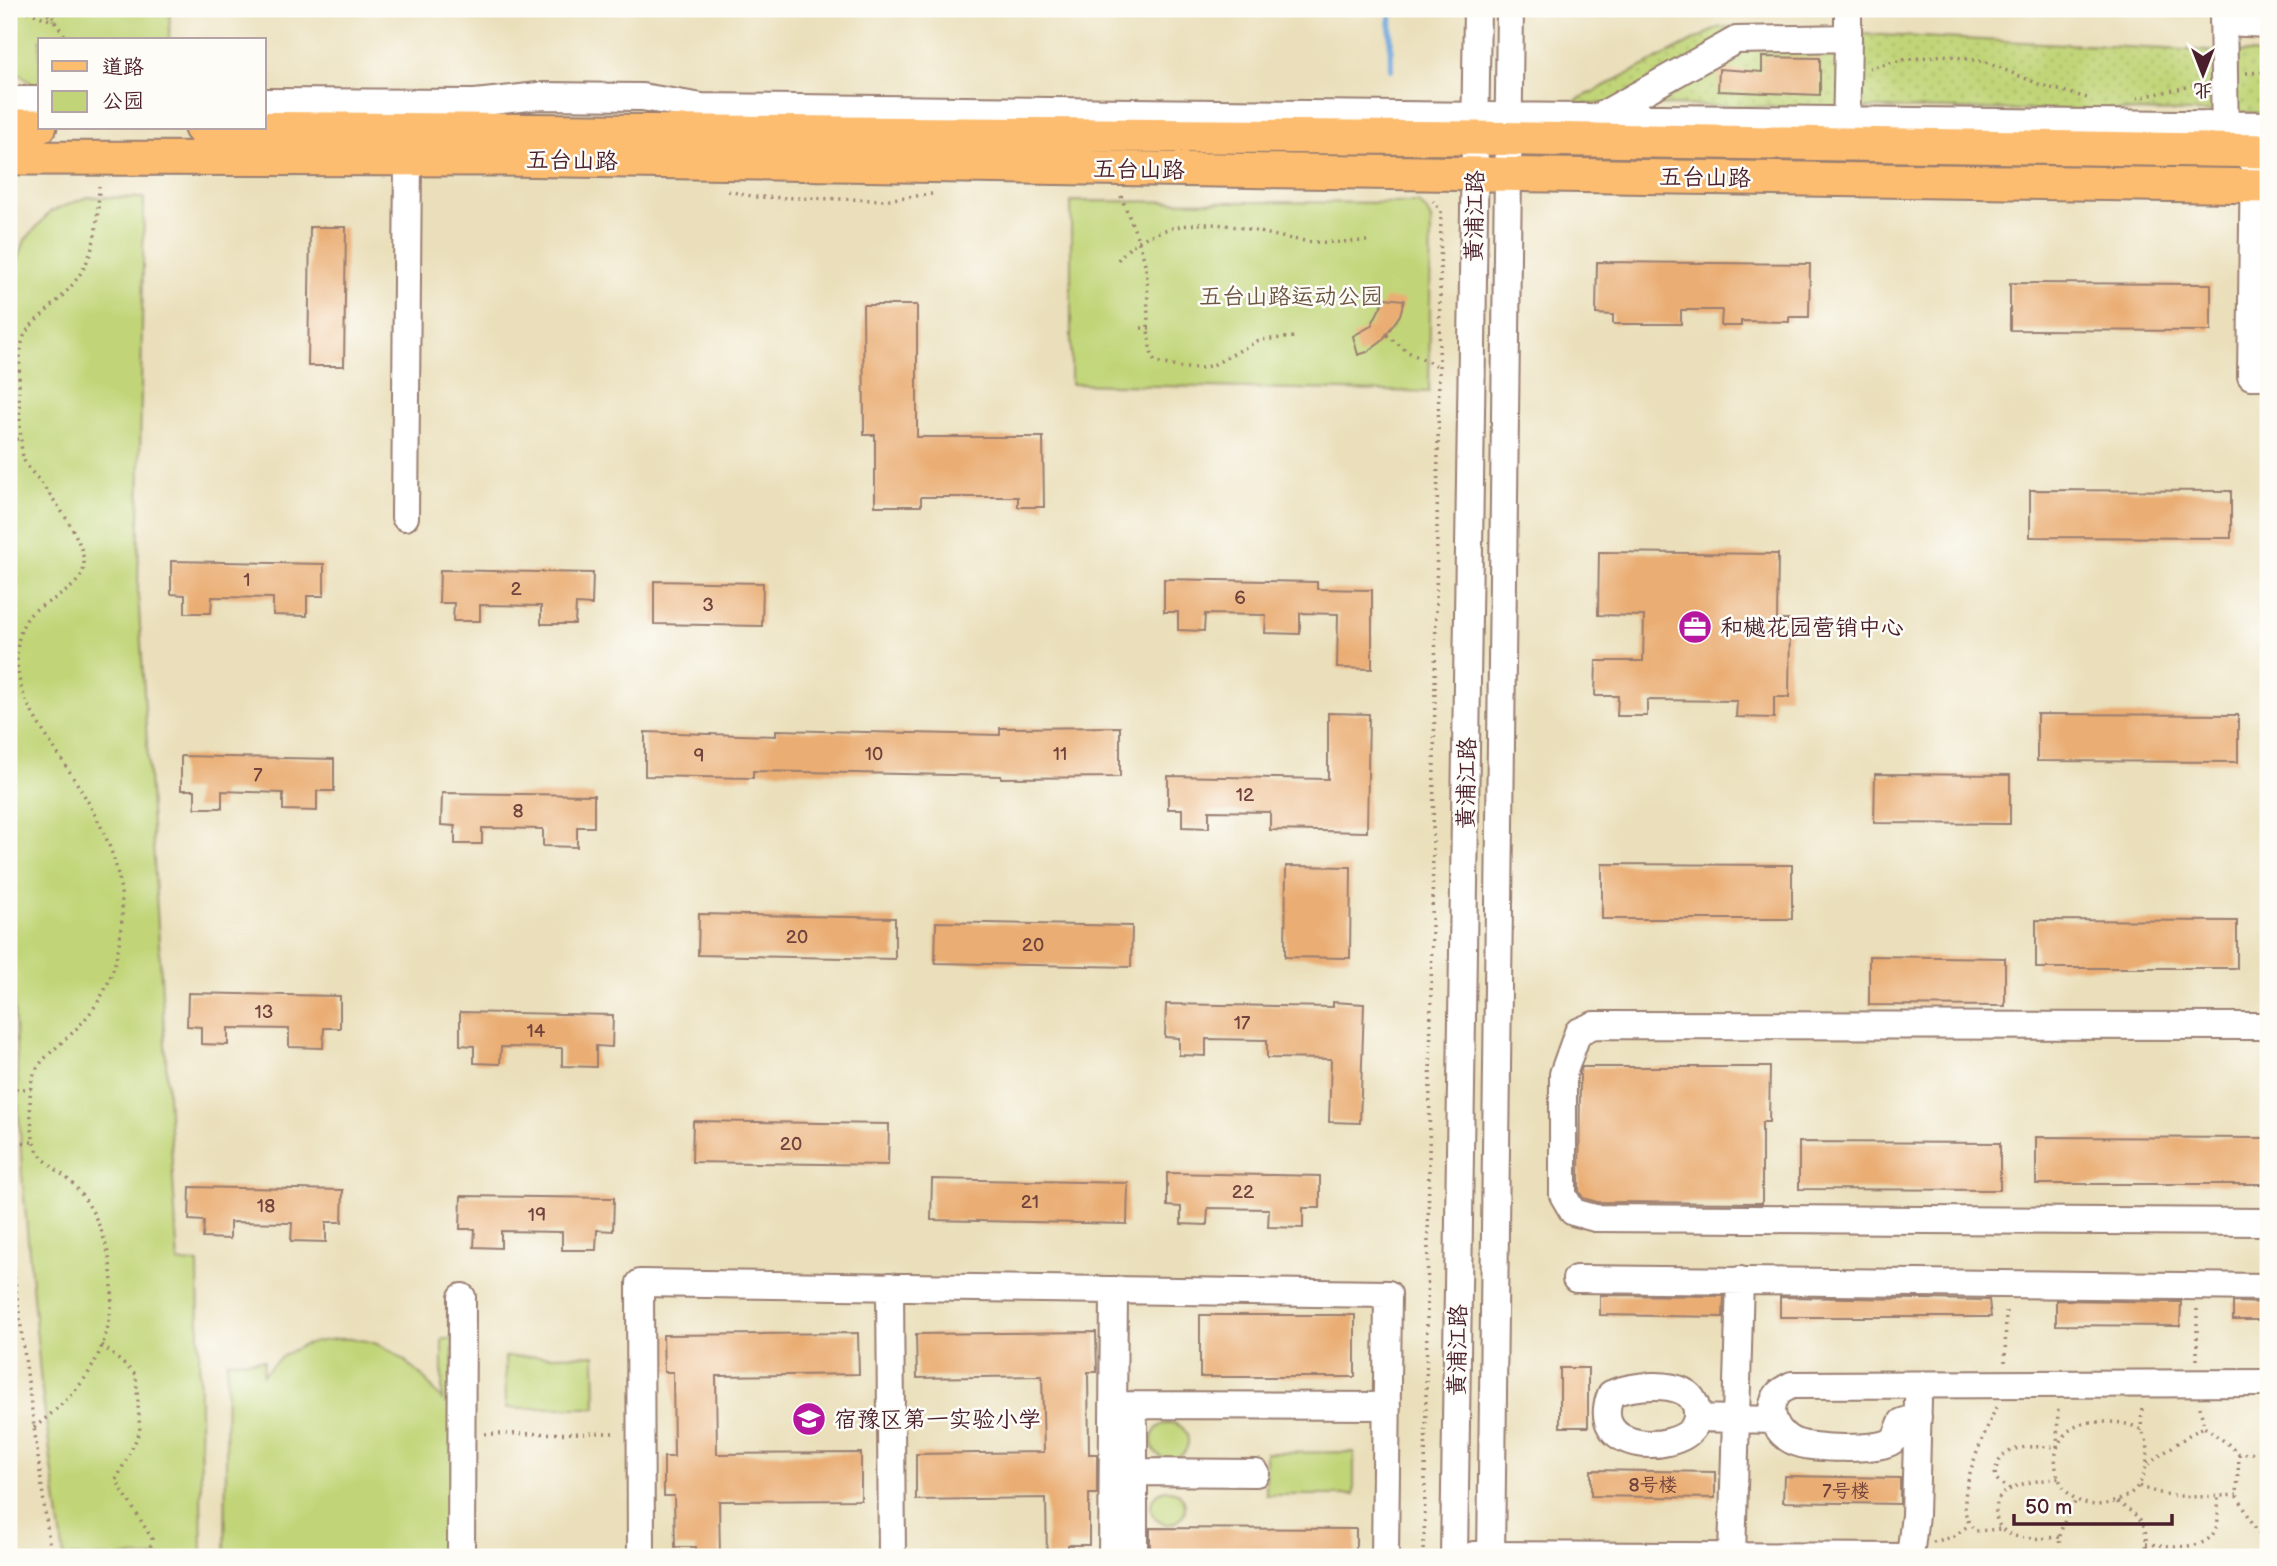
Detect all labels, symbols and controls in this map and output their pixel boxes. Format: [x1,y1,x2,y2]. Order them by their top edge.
legend [38,38,266,130]
north arrow [2168,38,2238,108]
text: 道路 [102,55,144,80]
text: 北 [2193,78,2213,101]
text: 公园 [102,89,144,114]
street label: 五台山路 [526,146,618,176]
street label: 五台山路 [1093,155,1185,185]
street label: 五台山路 [1659,163,1751,193]
street label: 黄浦江路 [1460,170,1490,262]
park label: 五台山路运动公园 [1199,283,1383,311]
house number: 1 [243,569,251,592]
house number: 2 [510,578,522,601]
house number: 6 [1234,587,1246,610]
house number: 3 [702,594,714,617]
office icon: 和樾花园营销中心 [1676,608,1714,646]
place label: 和樾花园营销中心 [1720,614,1904,642]
street label: 黄浦江路 [1452,737,1482,829]
house number: 10 [865,743,883,766]
house number: 11 [1053,743,1067,766]
house number: 9 [694,745,704,768]
house number: 7 [253,764,263,787]
house number: 12 [1236,784,1255,807]
house number: 8 [512,800,524,823]
house number: 20 [786,926,808,949]
house number: 20 [1022,934,1044,957]
house number: 13 [254,1001,274,1024]
house number: 17 [1234,1012,1251,1035]
house number: 14 [527,1020,546,1043]
house number: 20 [780,1133,802,1156]
house number: 22 [1232,1181,1255,1204]
house number: 21 [1021,1191,1039,1214]
house number: 18 [257,1195,275,1218]
house number: 19 [528,1204,546,1227]
street label: 黄浦江路 [1443,1304,1473,1396]
school or university icon: 宿豫区第一实验小学 [790,1400,828,1438]
place label: 宿豫区第一实验小学 [834,1406,1041,1434]
house number: 8号楼 [1628,1474,1678,1497]
house number: 7号楼 [1822,1480,1870,1503]
scale bar [2014,1482,2172,1526]
text: 50 m [2025,1495,2072,1520]

